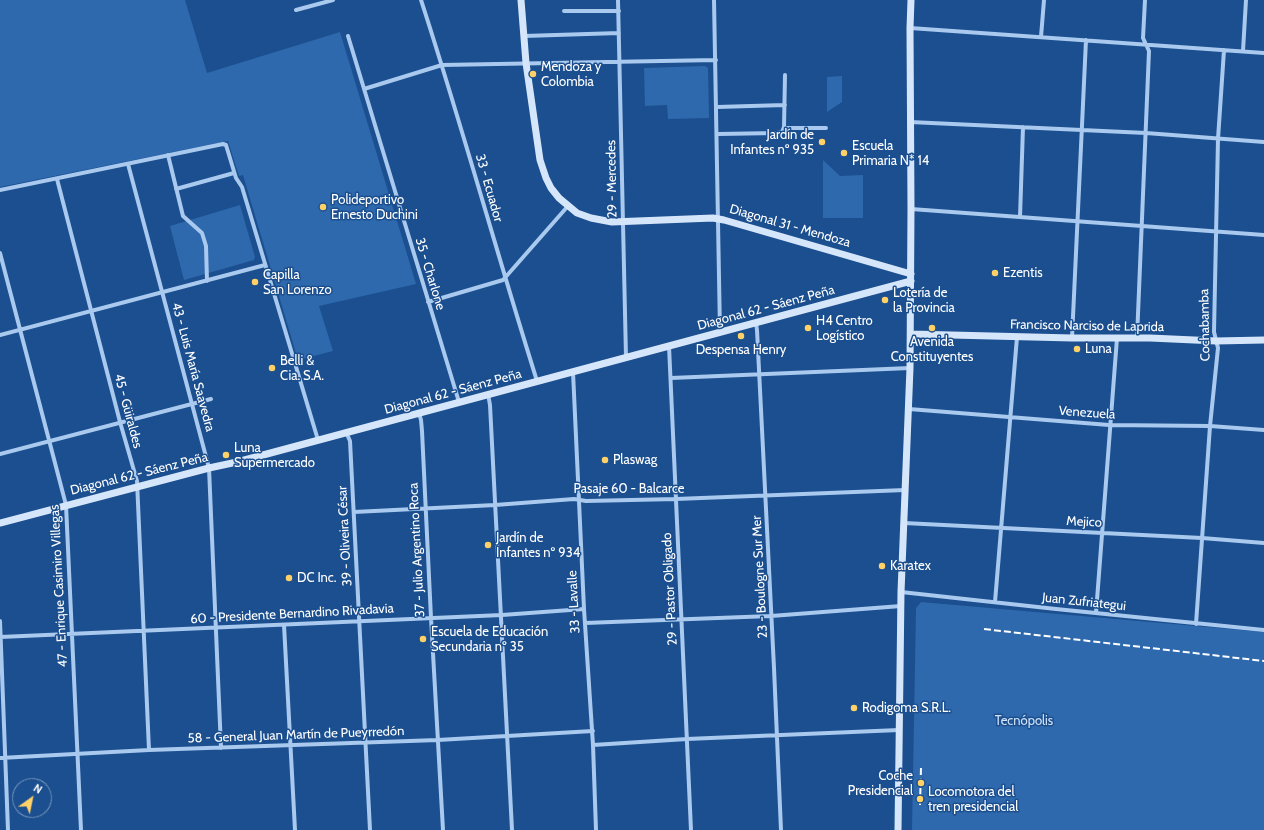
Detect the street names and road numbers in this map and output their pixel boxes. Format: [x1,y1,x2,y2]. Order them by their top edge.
street label: 29 - Mercedes [604,140,620,218]
street label: 33 - Ecuador [472,152,506,224]
street label: Diagonal 31 - Mendoza [728,201,852,251]
street label: 35 - Charlone [412,236,448,312]
street label: Diagonal 62 - Sáenz Peña [696,282,836,334]
street label: Cochabamba [1197,289,1213,361]
street label: 43 - Luis María Saavedra [168,301,218,433]
street label: Francisco Narciso de Laprida [1010,317,1164,335]
street label: Diagonal 62 - Sáenz Peña [383,366,523,418]
street label: 45 - Güiraldes [111,372,145,450]
street label: Venezuela [1058,403,1116,423]
street label: Diagonal 62 - Sáenz Peña [69,449,209,499]
street label: Pasaje 60 - Balcarce [574,481,684,497]
street label: 37 - Julio Argentino Roca [406,482,428,618]
street label: 39 - Oliveira César [335,485,355,587]
street label: 47 - Enrique Casimiro Villegas [47,504,71,668]
street label: Mejico [1066,513,1102,531]
street label: 23 - Boulogne Sur Mer [749,515,771,639]
street label: 29 - Pastor Obligado [659,532,681,646]
street label: 33 - Lavalle [565,570,583,634]
street label: Juan Zufriategui [1041,590,1127,614]
street label: 60 - Presidente Bernardino Rivadavia [190,601,394,627]
street label: 58 - General Juan Martín de Pueyrredón [187,723,405,747]

